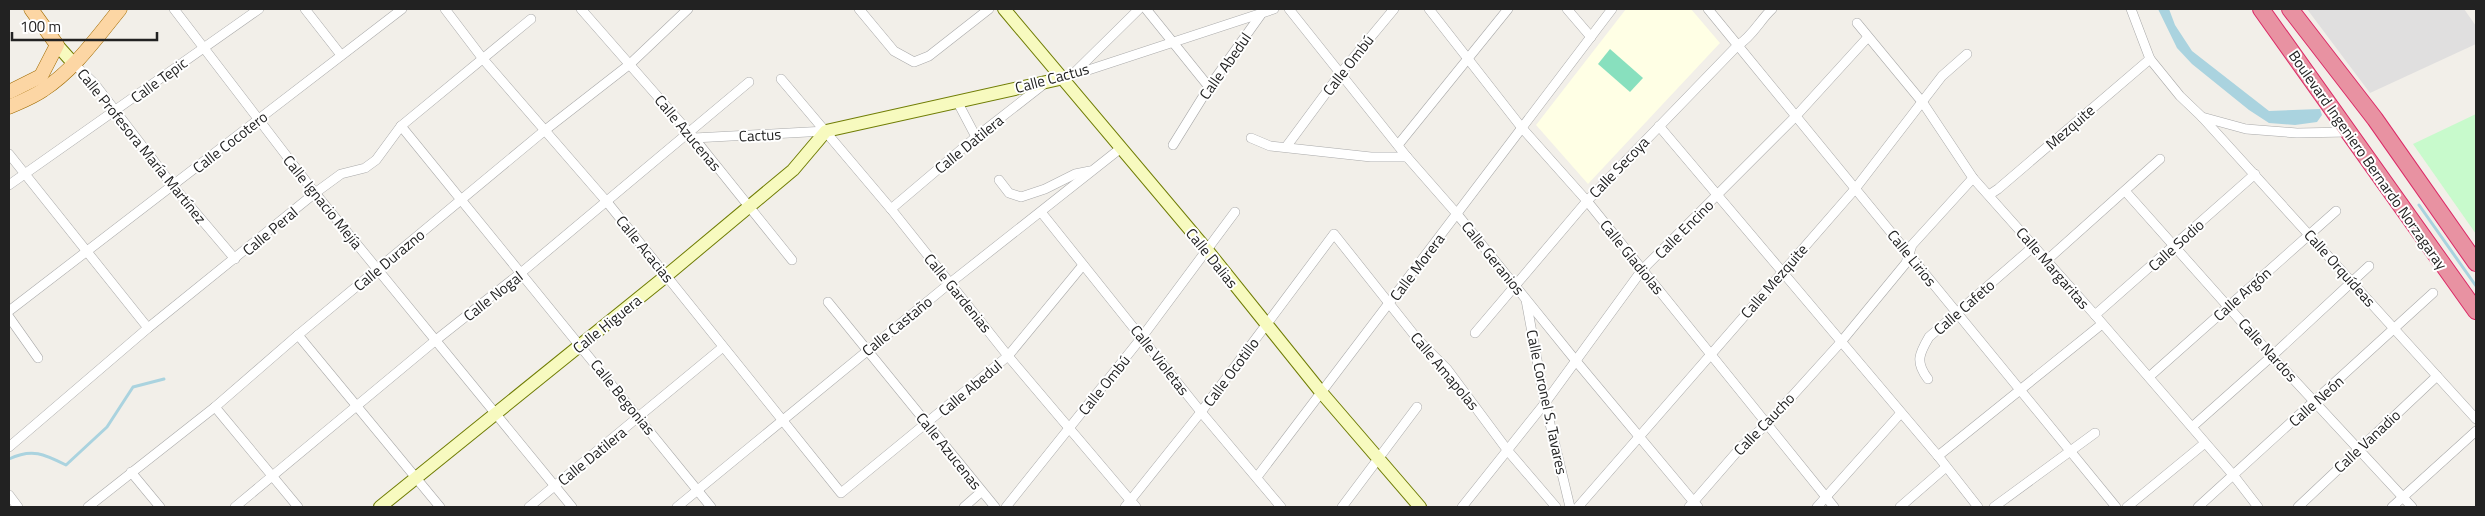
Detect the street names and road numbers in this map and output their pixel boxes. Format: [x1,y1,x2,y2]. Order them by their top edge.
street label: Calle Abedul [1193,28,1257,104]
street label: Calle Ombú [1317,30,1379,100]
street label: Boulevard Ingeniero Bernardo Norzagaray [2283,46,2453,274]
street label: Calle Tepic [126,52,192,108]
street label: Calle Cactus [1012,57,1092,99]
street label: Calle Profesora María Martínez [72,63,212,229]
street label: Calle Azucenas [649,90,727,176]
street label: Mezquite [2040,99,2100,155]
street label: Calle Cocotero [188,105,272,179]
street label: Calle Datilera [930,109,1009,179]
street label: Cactus [738,122,782,148]
street label: Calle Secoya [1584,131,1655,203]
street label: Calle Ignacio Mejía [278,150,369,255]
street label: Calle Encino [1649,194,1719,264]
street label: Calle Peral [237,201,303,261]
street label: Calle Acacias [611,210,679,288]
street label: Calle Sodio [2143,213,2209,277]
street label: Calle Gladiolas [1594,214,1670,300]
street label: Calle Geranios [1456,216,1530,300]
street label: Calle Margaritas [2011,222,2095,314]
street label: Calle Durazno [348,223,430,297]
street label: Calle Dalias [1180,223,1244,293]
street label: Calle Orquídeas [2299,224,2381,312]
street label: Calle Lirios [1882,225,1942,291]
street label: Calle Morera [1384,228,1450,306]
street label: Calle Mezquite [1735,239,1813,323]
street label: Calle Gardenias [919,248,997,338]
street label: Calle Argón [2208,262,2276,326]
street label: Calle Nogal [458,265,528,327]
street label: Calle Cafeto [1928,274,2000,340]
street label: Calle Higuera [568,289,647,359]
street label: Calle Castaño [857,290,937,362]
street label: Calle Nardos [2233,313,2303,387]
street label: Calle Violetas [1125,320,1195,400]
street label: Calle Amapolas [1405,327,1485,415]
street label: Calle Coronel S. Tavares [1520,327,1574,477]
street label: Calle Ocotillo [1197,333,1265,411]
street label: Calle Ombú [1072,350,1136,420]
street label: Calle Begonias [585,354,661,440]
street label: Calle Abedul [933,354,1007,422]
street label: Calle Neón [2283,370,2349,432]
street label: Calle Caucho [1728,387,1800,461]
street label: Calle Vanadio [2328,404,2406,478]
street label: Calle Azucenas [911,407,987,495]
street label: Calle Datilera [553,421,632,491]

